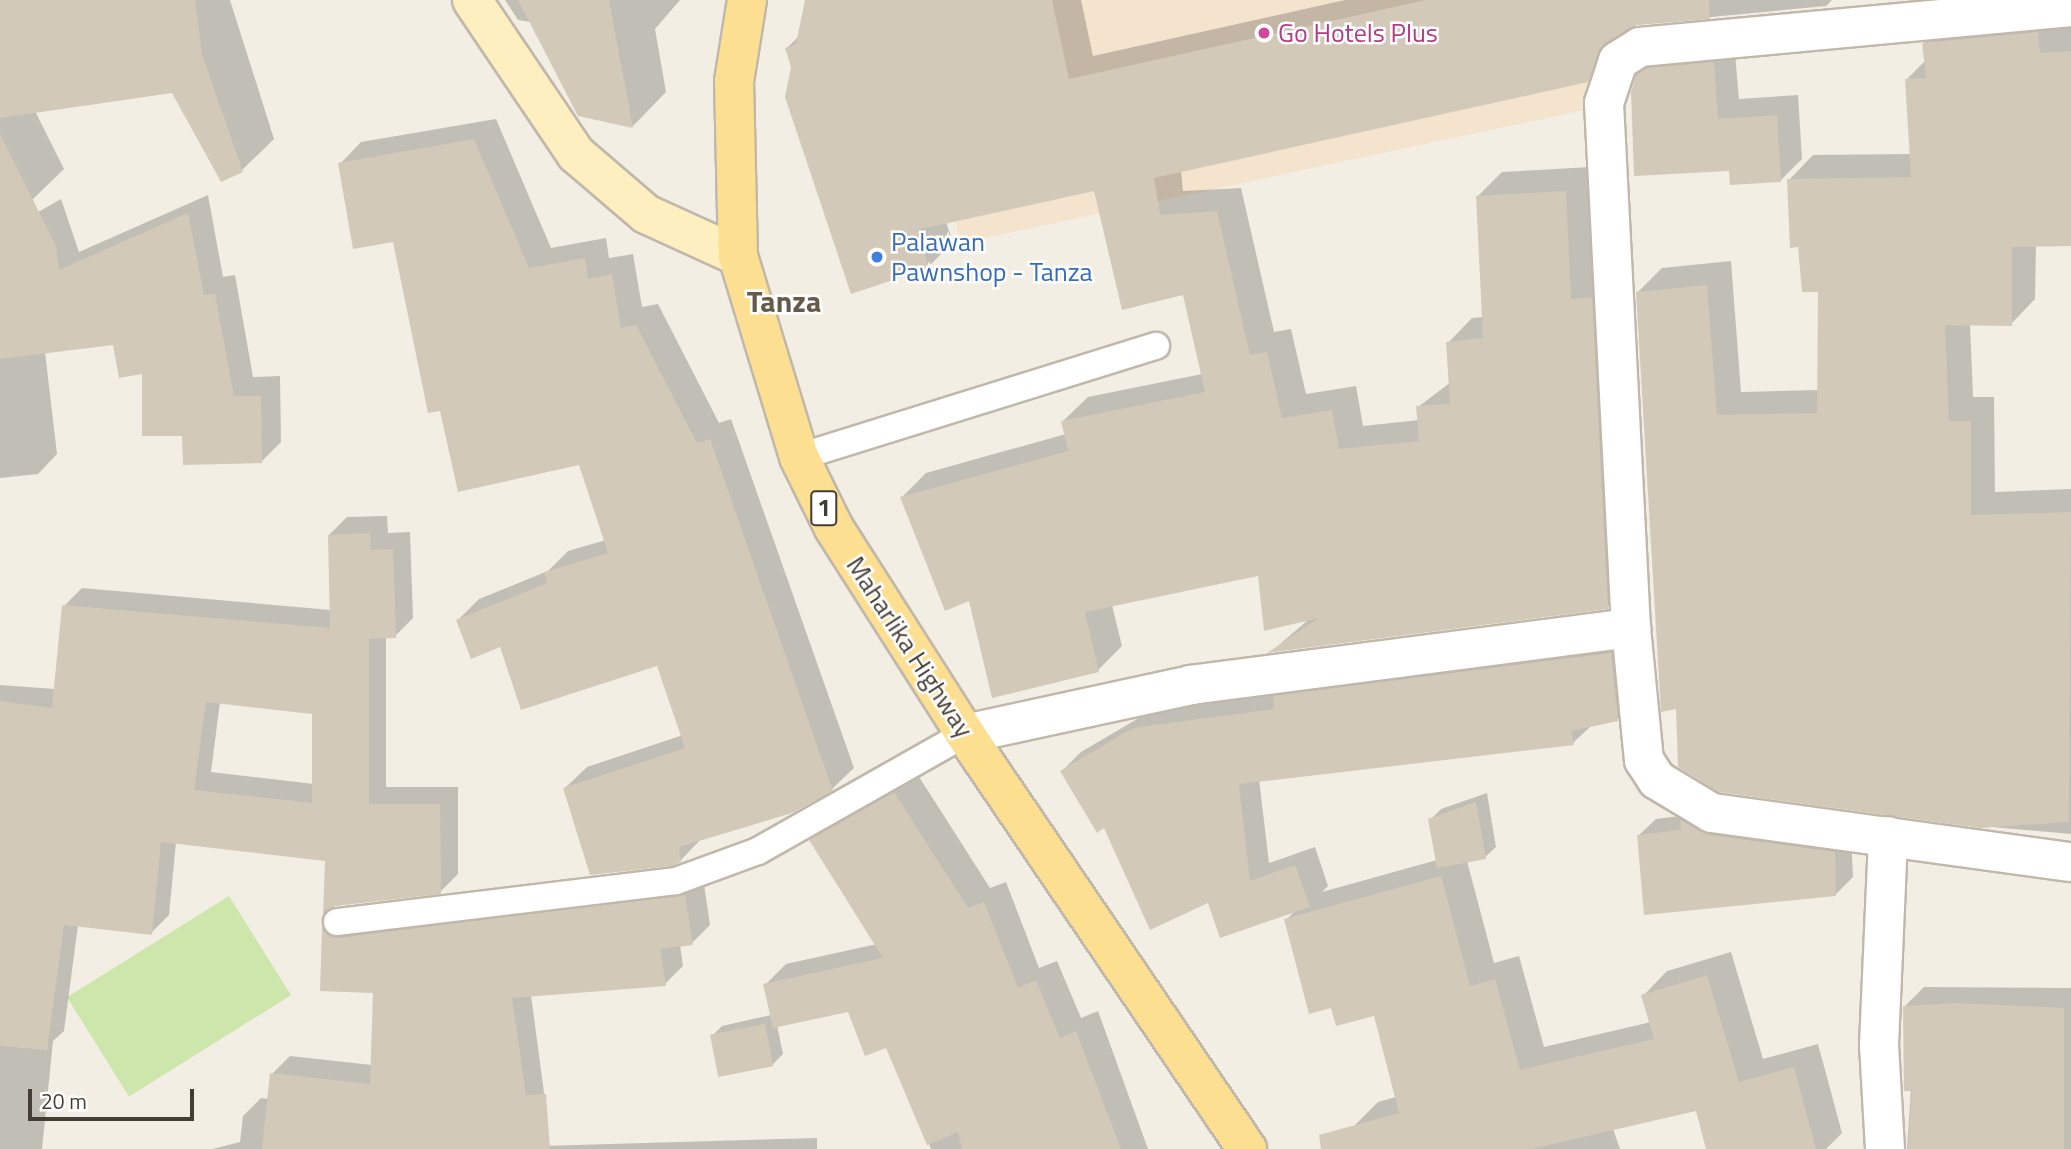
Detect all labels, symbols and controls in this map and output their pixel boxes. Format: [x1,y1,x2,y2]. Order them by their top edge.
place label: Go Hotels Plus [1278,17,1438,49]
marker: Go Hotels Plus [1256,25,1272,41]
place label: Palawan Pawnshop - Tanza [891,226,1093,288]
marker: Palawan Pawnshop - Tanza [869,249,885,265]
district label: Tanza [747,283,821,319]
road number: 1 [810,488,838,528]
street label: Maharlika Highway [840,551,980,743]
scale bar [32,1076,198,1120]
text: 20 m [41,1085,87,1117]

